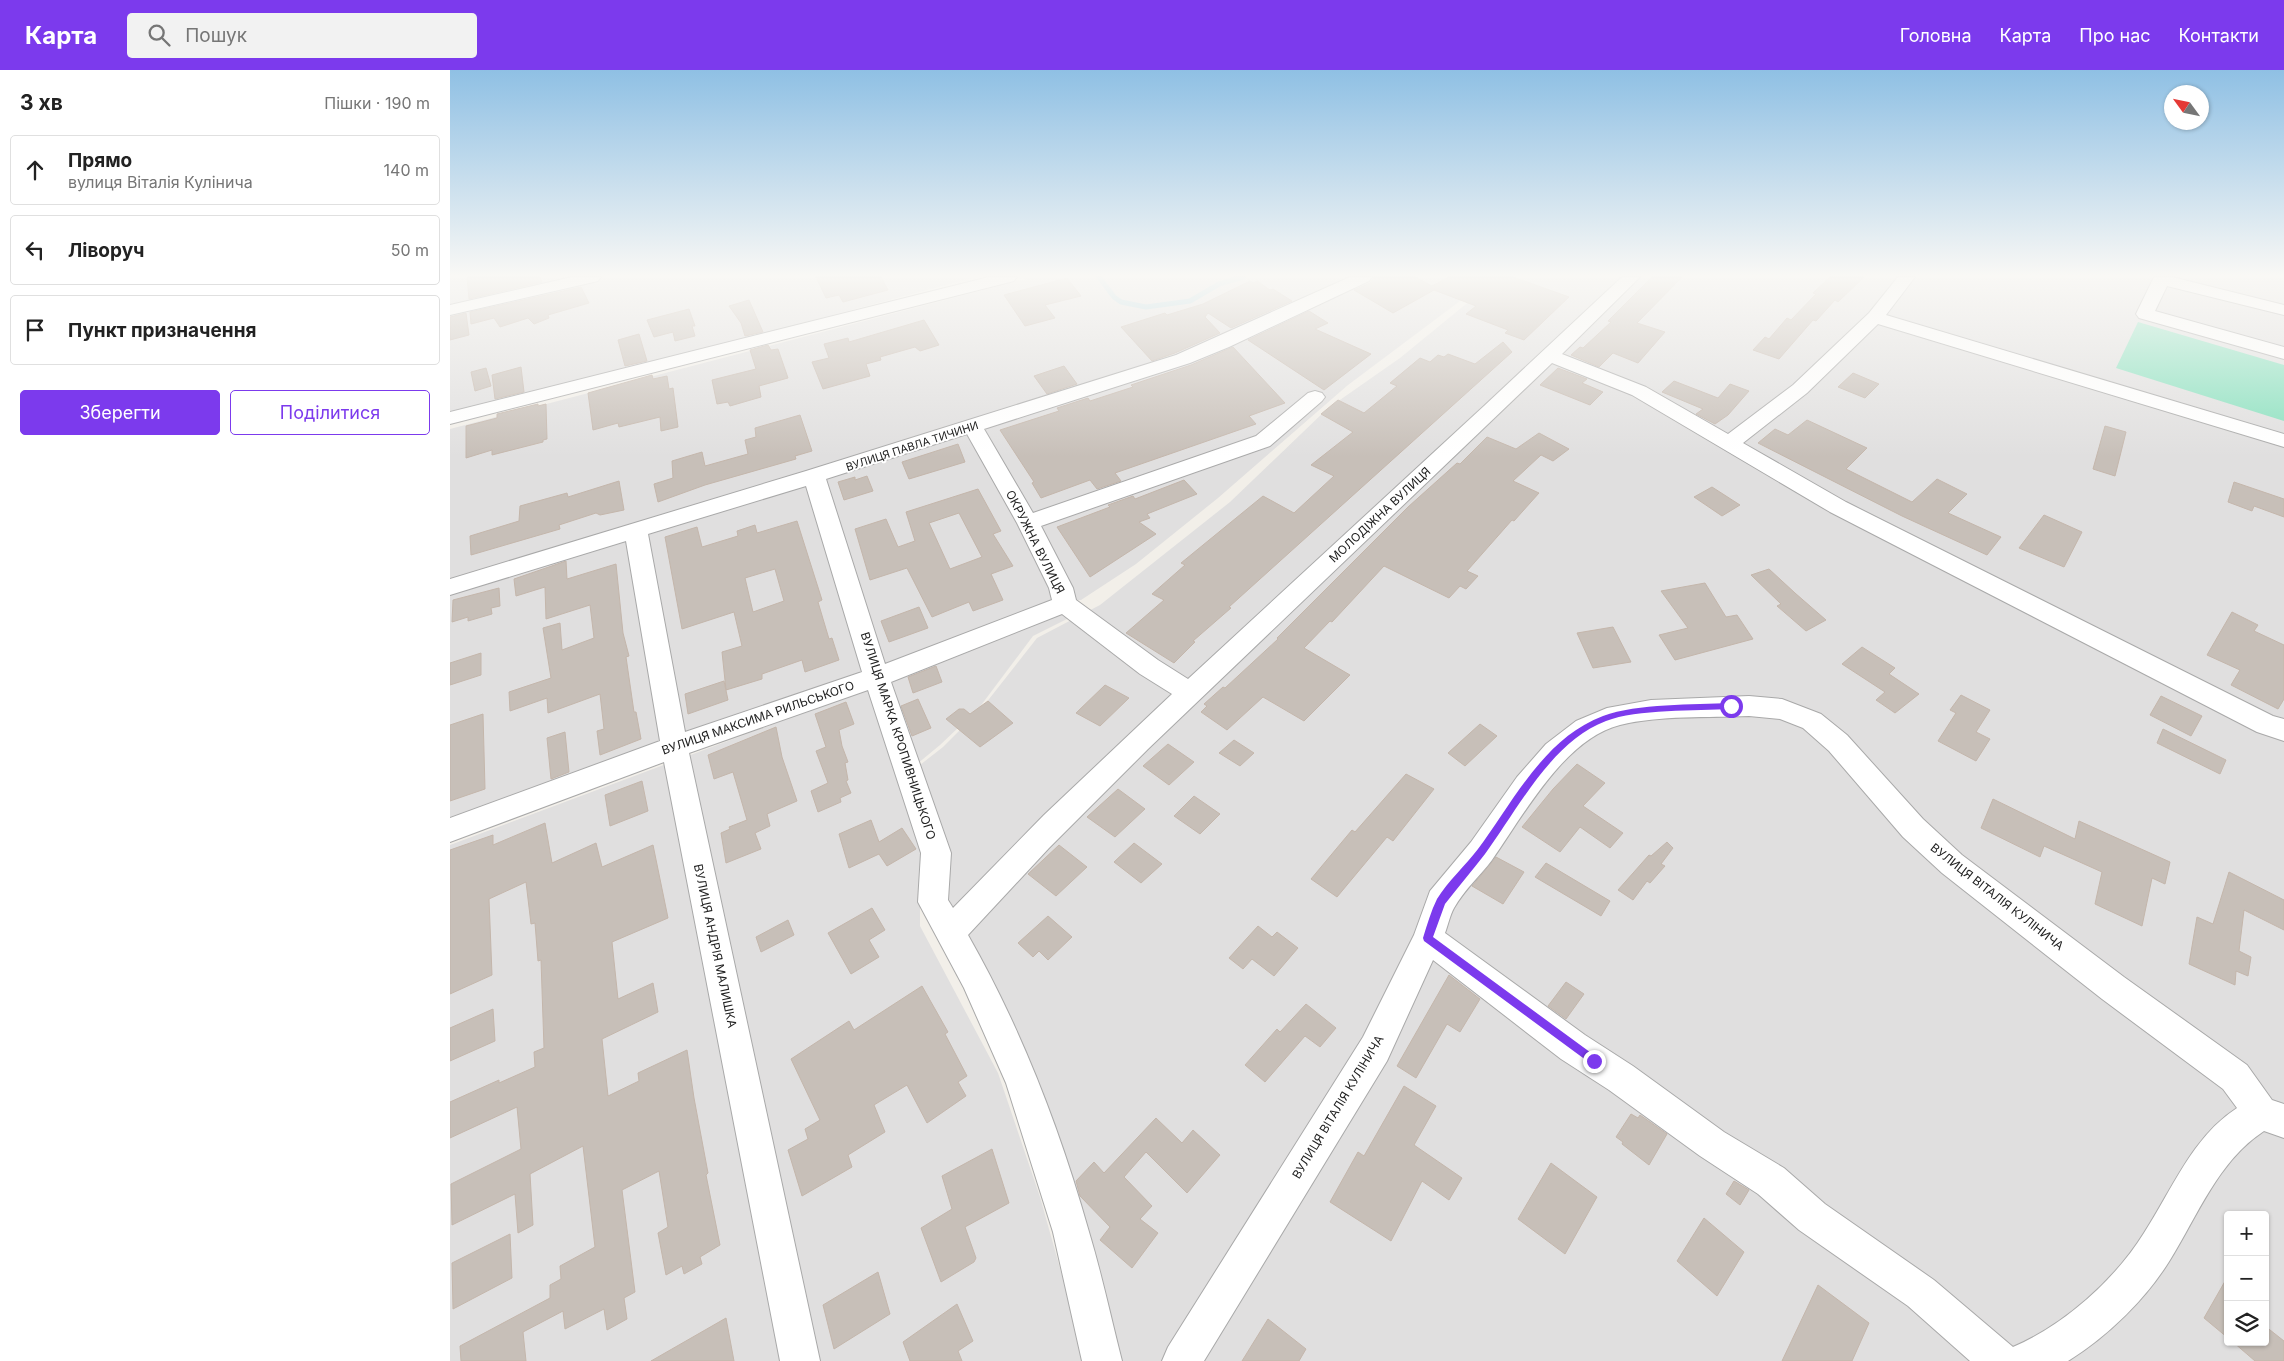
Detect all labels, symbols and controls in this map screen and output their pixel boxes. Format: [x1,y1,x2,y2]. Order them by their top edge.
search box [127,13,477,58]
text: Карта [25,21,97,50]
icon: search [145,21,173,49]
text: Пошук [185,24,247,47]
text: Головна [1900,25,1972,46]
text: Карта [2000,25,2051,46]
text: Про нас [2079,25,2151,46]
text: Контакти [2179,25,2259,46]
north arrow [2164,85,2209,130]
text: 3 хв [20,90,63,115]
text: Пішки · 190 m [324,93,430,113]
text: Прямо [68,149,132,172]
icon: ahead [21,156,49,184]
text: 140 m [384,160,429,180]
text: вулиця Віталія Кулінича [68,172,253,192]
icon: left [21,236,49,264]
text: Ліворуч [68,239,144,262]
text: 50 m [391,240,429,260]
icon: arrive [21,316,49,344]
text: Пункт призначення [68,319,256,342]
button: Зберегти [20,390,220,435]
button: Поділитися [230,390,430,435]
street label: ВУЛИЦЯ ПАВЛА ТИЧИНИ [844,418,980,474]
street label: МОЛОДІЖНА ВУЛИЦЯ [1326,464,1433,566]
street label: ОКРУЖНА ВУЛИЦЯ [1003,487,1068,596]
street label: ВУЛИЦЯ МАРКА КРОПИВНИЦЬКОГО [858,630,939,842]
street label: ВУЛИЦЯ МАКСИМА РИЛЬСЬКОГО [659,677,856,758]
route start [1720,695,1743,718]
street label: ВУЛИЦЯ ВІТАЛІЯ КУЛІНИЧА [1928,840,2067,953]
street label: ВУЛИЦЯ АНДРІЯ МАЛИШКА [691,863,740,1029]
street label: ВУЛИЦЯ ВІТАЛІЯ КУЛІНИЧА [1289,1032,1386,1181]
route end [1583,1050,1606,1073]
map controls [2224,1211,2269,1346]
button: + [2224,1211,2269,1256]
button: − [2224,1256,2269,1301]
button: layers [2224,1301,2269,1346]

